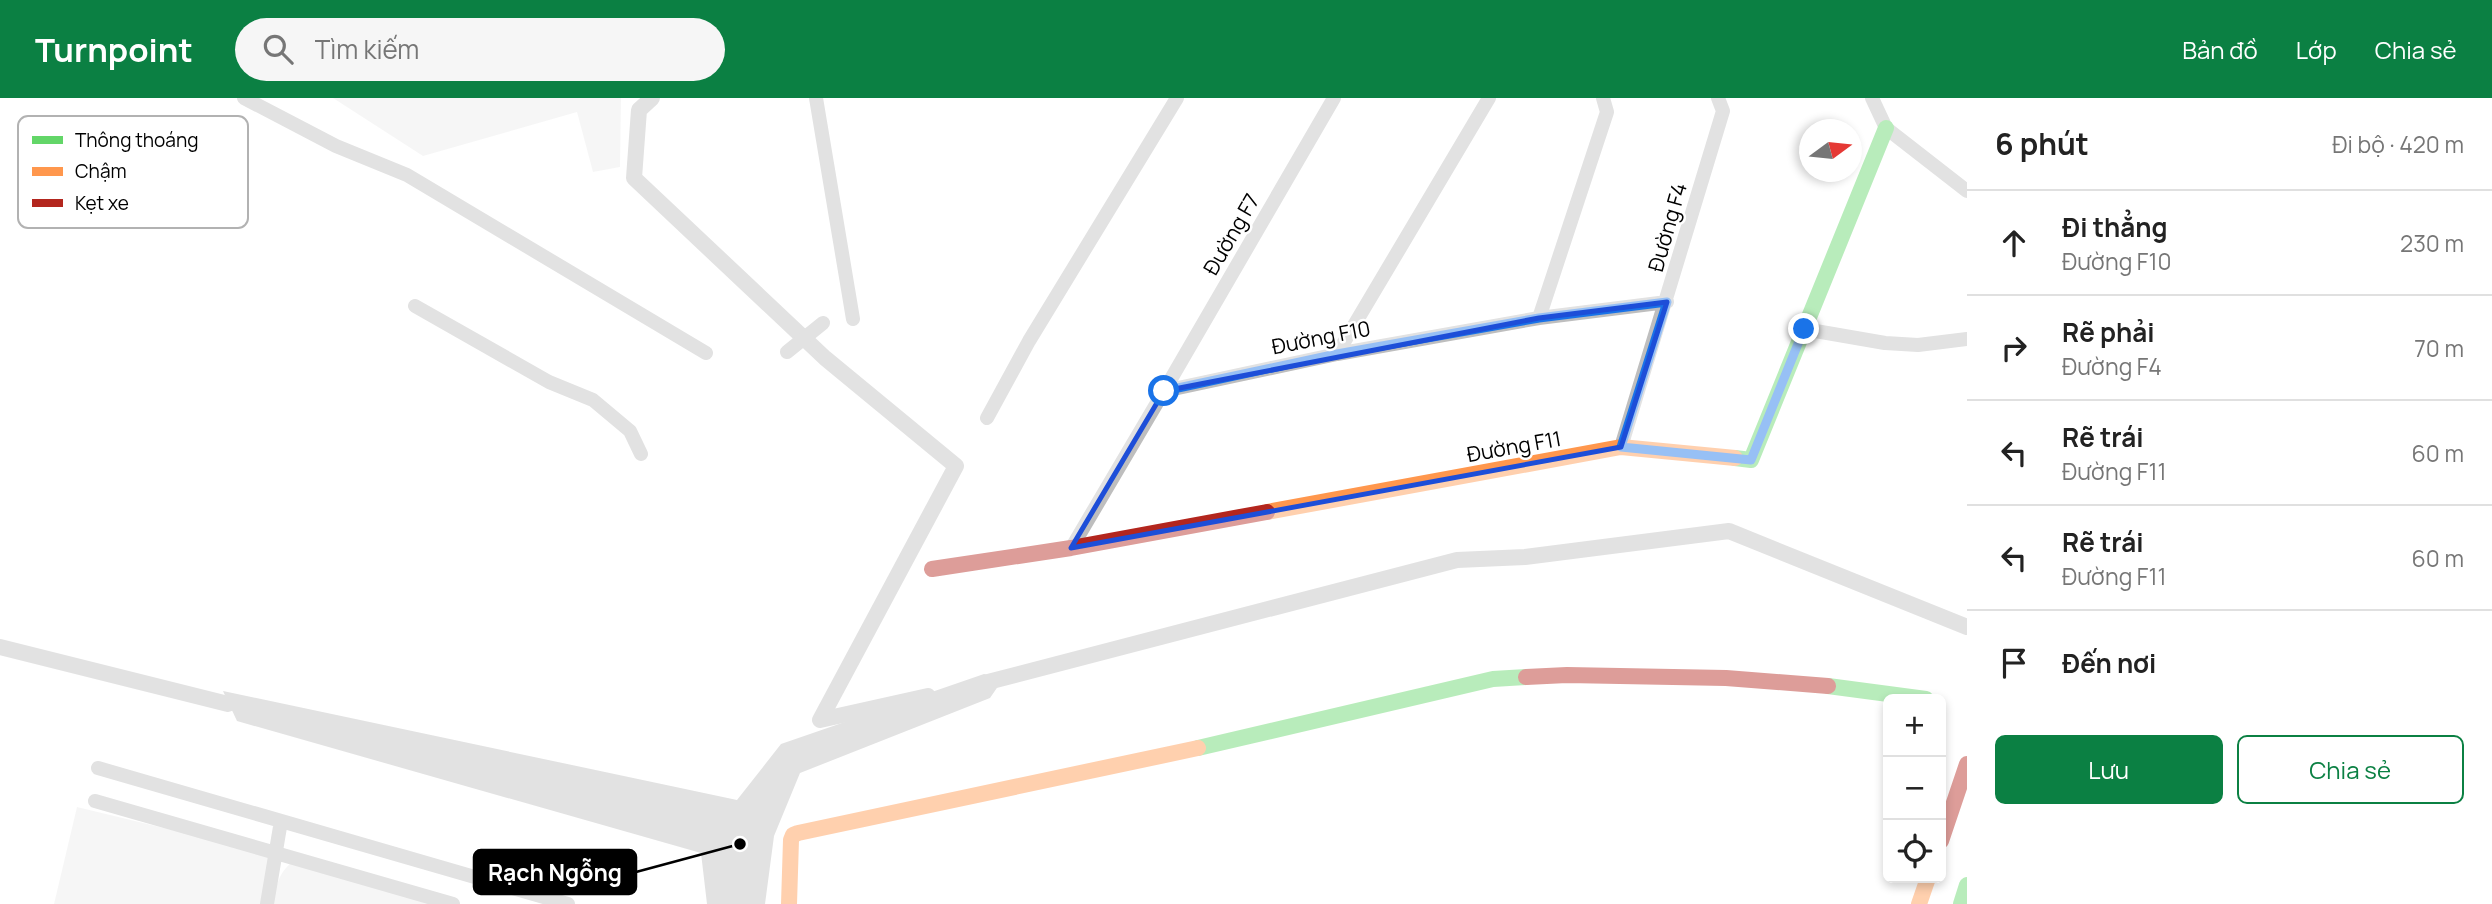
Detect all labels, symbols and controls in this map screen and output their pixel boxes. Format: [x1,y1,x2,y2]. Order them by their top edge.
search box [235,18,725,81]
text: Turnpoint [35,27,193,72]
icon: search [259,30,297,68]
text: Tìm kiếm [315,31,419,67]
text: Bản đồ [2182,33,2258,66]
text: Lớp [2296,33,2337,66]
text: Chia sẻ [2375,33,2457,66]
legend [18,116,248,228]
north arrow [1799,119,1862,182]
text: 6 phút [1995,123,2089,164]
text: Thông thoáng [75,127,198,153]
text: Đi bộ · 420 m [2332,128,2464,160]
text: Chậm [75,158,127,184]
street label: Đường F4 [1641,179,1693,275]
street label: Đường F7 [1197,188,1265,280]
text: Kẹt xe [75,190,129,216]
text: Đi thẳng [2062,209,2168,245]
icon: ahead [1995,224,2033,262]
text: 230 m [2400,227,2464,259]
text: Đường F10 [2062,245,2171,277]
route end [1788,313,1819,344]
street label: Đường F10 [1269,314,1373,360]
text: Rẽ phải [2062,314,2155,350]
icon: right [1995,329,2033,367]
text: 70 m [2414,332,2464,364]
text: Đường F4 [2062,350,2162,382]
route start [1148,375,1179,406]
text: Rẽ trái [2062,419,2144,455]
street label: Đường F11 [1465,424,1563,468]
icon: left [1995,434,2033,472]
text: 60 m [2412,437,2464,469]
text: Đường F11 [2062,455,2166,487]
text: Rẽ trái [2062,524,2144,560]
icon: left [1995,539,2033,577]
text: 60 m [2412,542,2464,574]
text: Đường F11 [2062,560,2166,592]
icon: arrive [1995,644,2033,682]
text: Đến nơi [2062,645,2156,681]
map controls [1883,694,1946,883]
button: + [1883,694,1946,757]
button: Lưu [1995,735,2223,804]
button: Chia sẻ [2237,735,2464,804]
button: − [1883,757,1946,820]
button: locate [1883,820,1946,883]
callout: Rạch Ngỗng [474,850,636,894]
text: Rạch Ngỗng [488,856,622,888]

